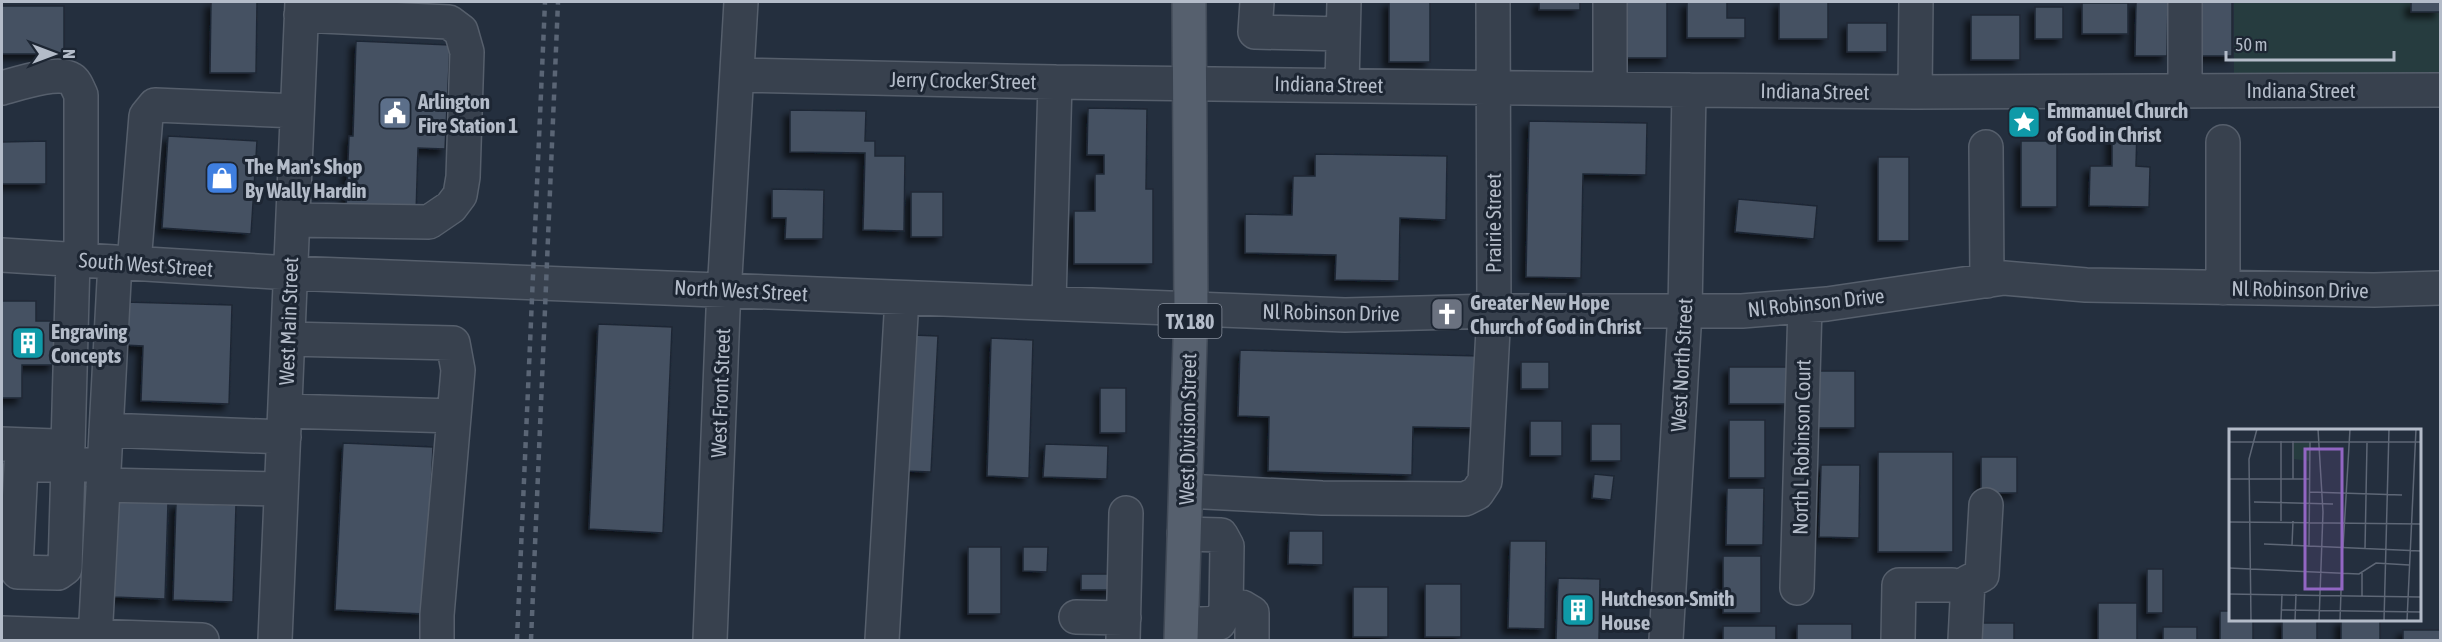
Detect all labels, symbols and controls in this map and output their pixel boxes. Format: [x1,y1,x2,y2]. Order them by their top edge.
north arrow [24,24,84,84]
scale bar [2226,24,2394,62]
text: 50 m [2235,34,2267,55]
text: N [60,49,78,59]
street label: Jerry Crocker Street [889,67,1037,93]
street label: Indiana Street [1274,71,1384,97]
street label: Indiana Street [1760,78,1870,104]
street label: Indiana Street [2247,78,2356,102]
place label: Arlington Fire Station 1 [417,89,518,137]
public building icon: Arlington Fire Station 1 [377,95,413,131]
place label: Emmanuel Church of God in Christ [2047,98,2188,146]
place icon: Emmanuel Church of God in Christ [2006,104,2042,140]
place label: The Man's Shop By Wally Hardin [245,154,366,202]
shop icon: The Man's Shop By Wally Hardin [204,160,240,196]
street label: Prairie Street [1481,173,1505,273]
street label: South West Street [78,247,214,281]
street label: West Main Street [274,256,302,386]
street label: North West Street [674,275,808,305]
street label: Nl Robinson Drive [2231,276,2369,302]
street label: Nl Robinson Drive [1746,283,1886,321]
place label: Greater New Hope Church of God in Christ [1470,290,1641,338]
church icon: Greater New Hope Church of God in Christ [1429,296,1465,332]
street label: West North Street [1666,298,1696,432]
street label: Nl Robinson Drive [1262,299,1400,325]
road number: TX 180 [1158,304,1222,338]
place label: Engraving Concepts [51,319,128,367]
building icon: Engraving Concepts [10,325,46,361]
street label: West Front Street [706,328,734,458]
street label: West Division Street [1174,353,1200,505]
street label: North L Robinson Court [1787,359,1815,535]
inset map [2229,429,2421,621]
place label: Hutcheson-Smith House [1601,586,1734,634]
building icon: Hutcheson-Smith House [1560,592,1596,628]

